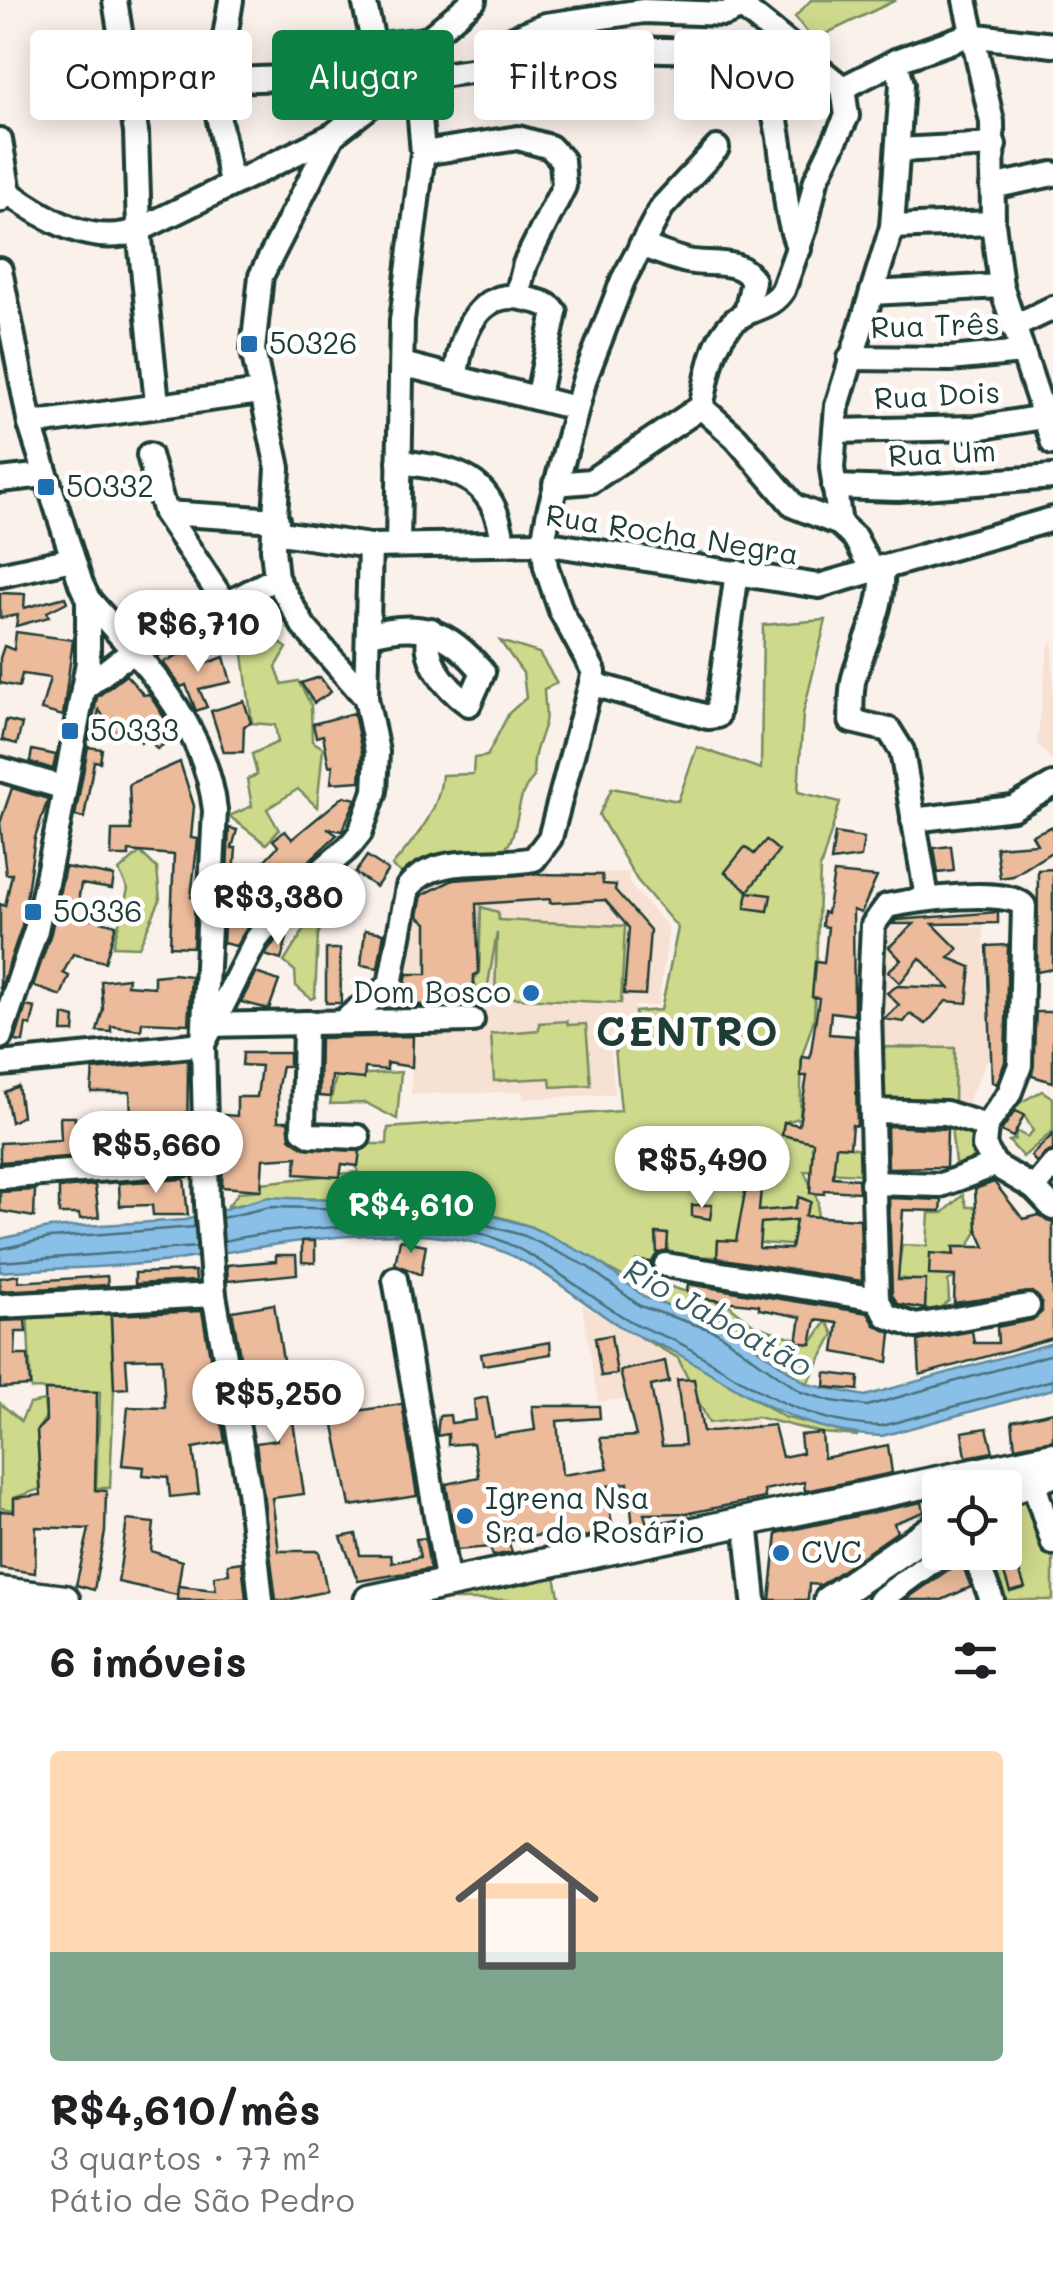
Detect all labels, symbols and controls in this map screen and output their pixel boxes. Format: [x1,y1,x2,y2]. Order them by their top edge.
chip: Comprar [30,30,252,120]
chip: Alugar [272,30,454,120]
chip: Filtros [474,30,654,120]
chip: Novo [674,30,830,120]
street label: Rua Três [870,302,1000,346]
place label: 50326 [269,322,357,362]
marker: 50326 [238,333,260,355]
street label: Rua Dois [873,371,1001,417]
street label: Rua Um [887,429,997,475]
place label: 50332 [66,465,154,505]
marker: 50332 [35,476,57,498]
street label: Rua Rocha Negra [543,493,802,573]
pin: R$6,710 [106,590,290,675]
text: R$6,710 [136,601,260,643]
place label: 50333 [90,709,179,749]
marker: 50333 [59,720,81,742]
pin: R$3,380 [186,863,370,948]
text: R$3,380 [213,874,343,916]
place label: 50336 [53,890,142,930]
marker: 50336 [22,901,44,923]
place label: Dom Bosco [353,971,511,1011]
marker: Dom Bosco [520,982,542,1004]
district label: CENTRO [596,1004,780,1056]
pin: R$5,660 [64,1111,248,1196]
text: R$5,660 [91,1122,221,1164]
pin: R$5,490 [610,1126,794,1211]
text: R$5,490 [637,1137,767,1179]
pin: R$4,610 [319,1171,503,1256]
text: R$4,610 [348,1182,474,1224]
water label: Rio Jaboatão [617,1247,821,1385]
pin: R$5,250 [186,1360,370,1445]
text: R$5,250 [214,1371,342,1413]
map controls [922,1470,1022,1570]
button: locate [922,1470,1022,1570]
place label: Igrena Nsa Sra do Rosário [485,1477,704,1551]
marker: Igrena Nsa Sra do Rosário [454,1505,476,1527]
place label: CVC [801,1531,862,1571]
marker: CVC [770,1542,792,1564]
text: 6 imóveis [50,1633,247,1688]
icon: filters [948,1633,1003,1688]
icon: home [437,1816,617,1996]
text: R$4,610/mês [50,2081,320,2136]
text: 3 quartos · 77 m² [50,2136,319,2178]
text: Pátio de São Pedro [50,2178,355,2220]

